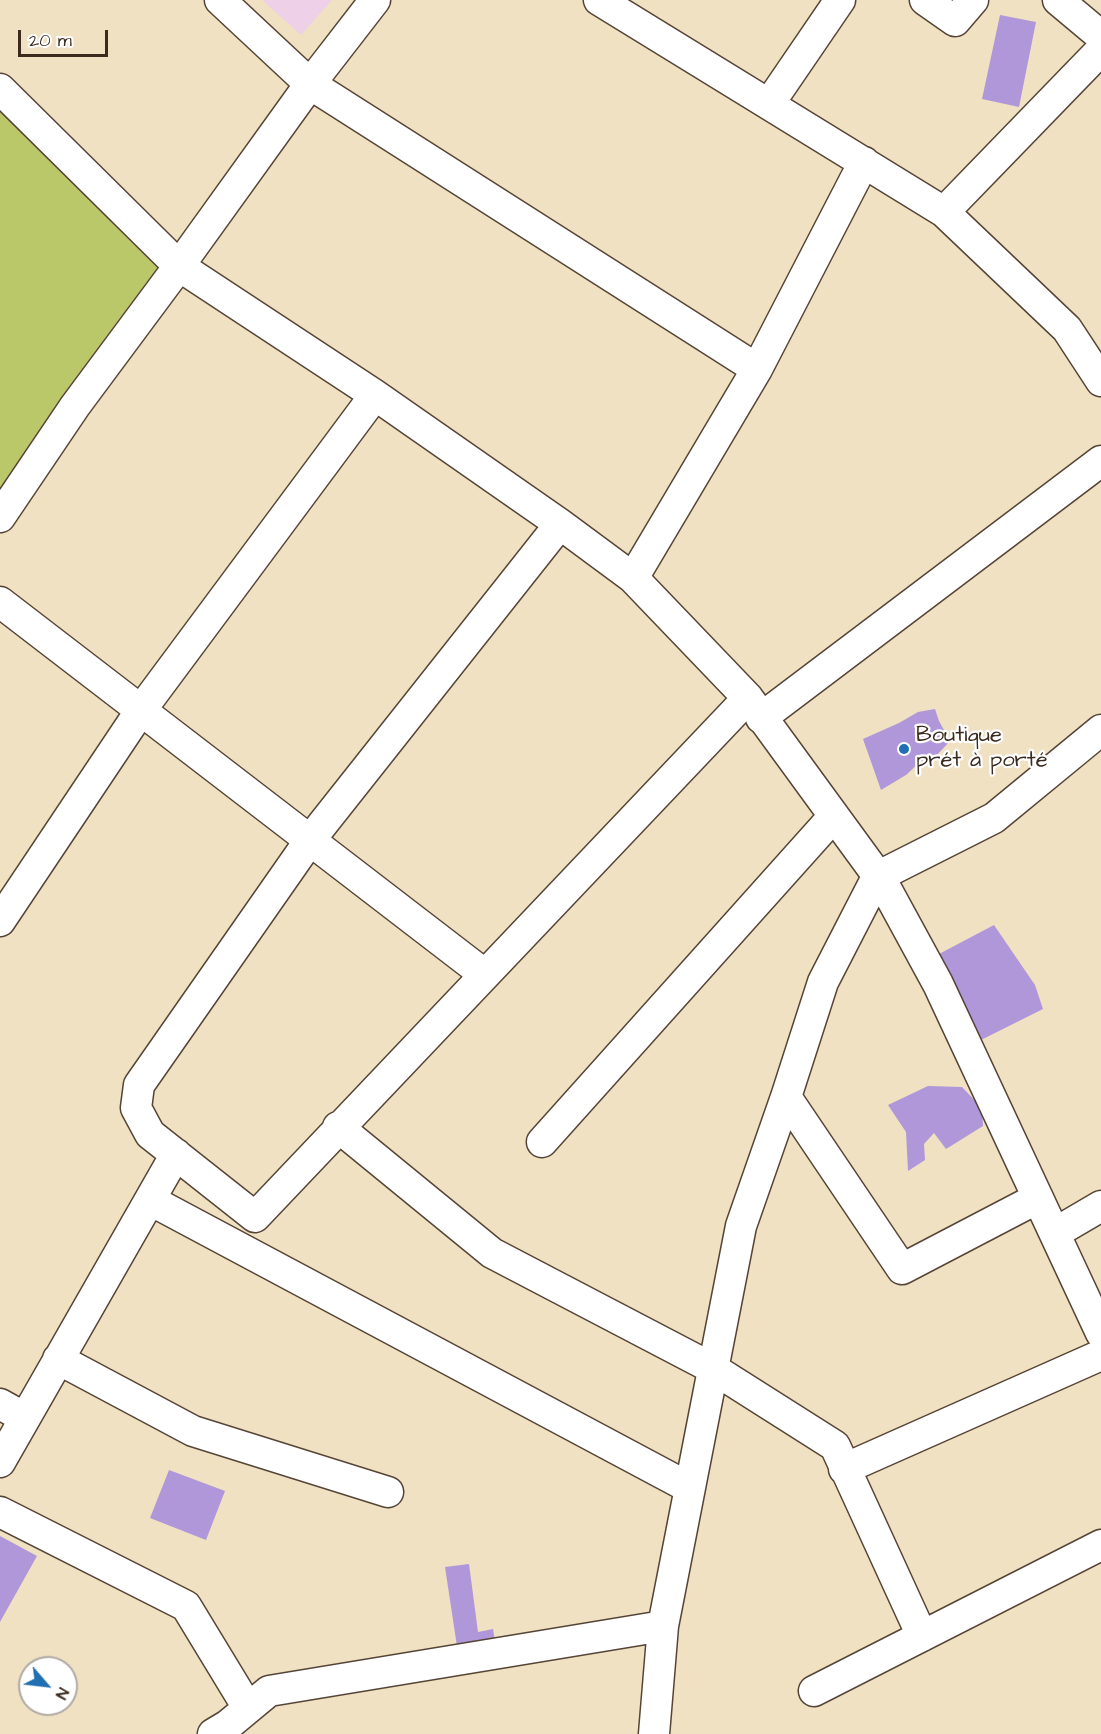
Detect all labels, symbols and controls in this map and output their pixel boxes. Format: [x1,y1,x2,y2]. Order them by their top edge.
scale bar [21,18,111,56]
text: 20 m [29,28,72,53]
place label: Boutique prét à porté [916,723,1048,774]
marker: Boutique prét à porté [897,742,911,756]
north arrow [18,1656,78,1716]
text: N [50,1684,74,1703]

